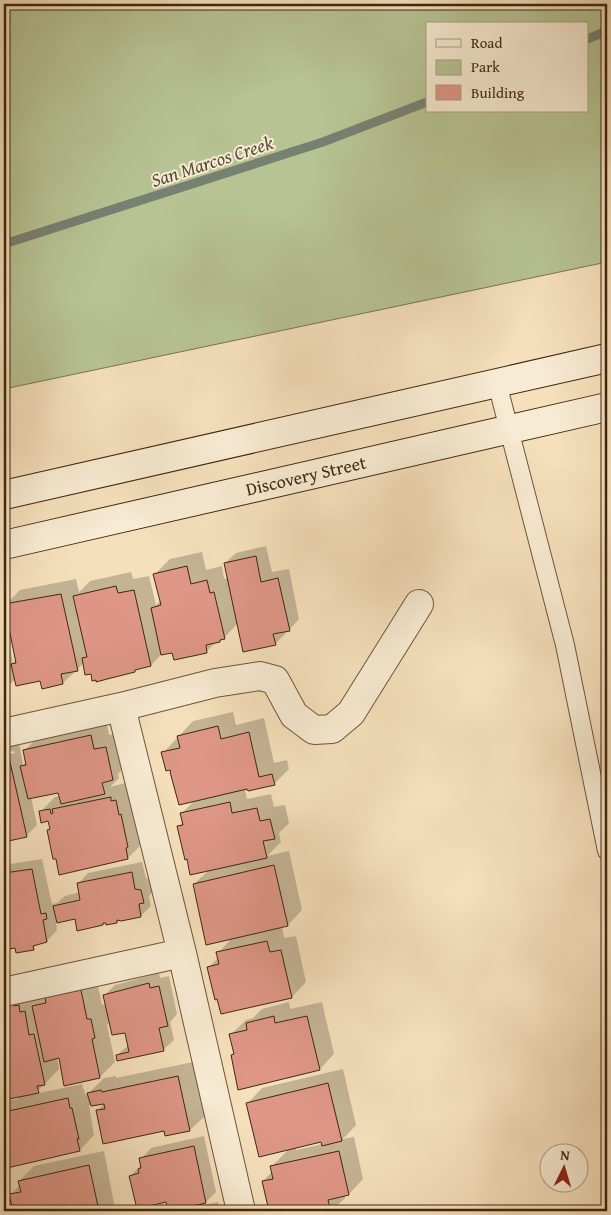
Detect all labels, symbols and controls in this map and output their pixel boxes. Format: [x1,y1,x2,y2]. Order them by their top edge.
legend [426,22,588,112]
text: Road [471,32,502,53]
text: Park [471,56,500,77]
text: Building [471,82,525,103]
water label: San Marcos Creek [147,128,277,194]
street label: Discovery Street [243,448,369,502]
north arrow [538,1142,588,1192]
text: N [560,1145,571,1165]

